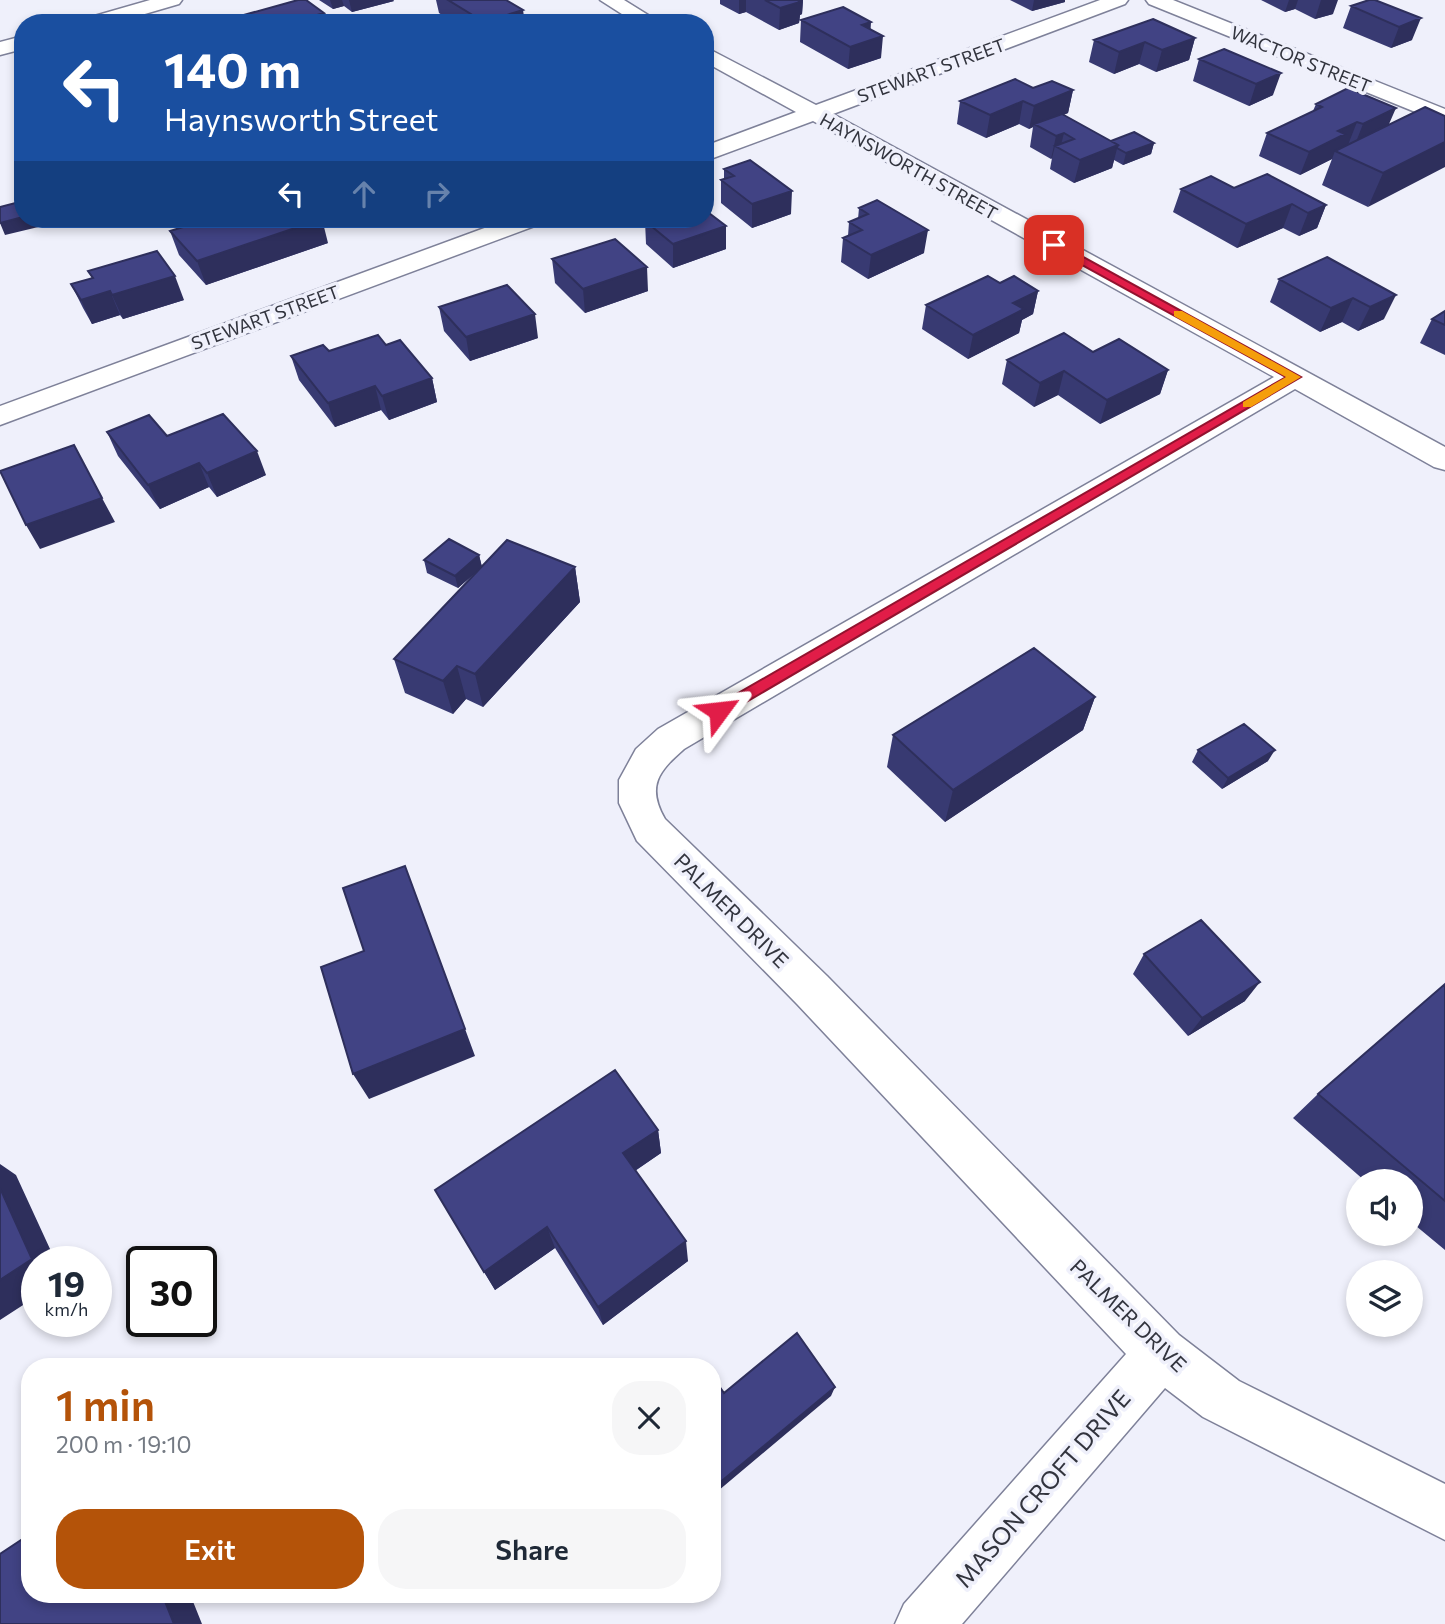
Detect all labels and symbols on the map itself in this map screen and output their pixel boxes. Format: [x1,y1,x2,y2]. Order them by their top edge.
street label: WACTOR STREET [1228,21,1374,97]
street label: STEWART STREET [854,33,1008,107]
street label: HAYNSWORTH STREET [816,108,1002,224]
pin [1024,215,1084,275]
street label: STEWART STREET [188,280,342,354]
position arrow [682,674,756,748]
street label: PALMER DRIVE [670,848,794,972]
speed limit sign: 30 [126,1246,217,1337]
street label: PALMER DRIVE [1066,1253,1192,1377]
street label: MASON CROFT DRIVE [948,1383,1136,1593]

